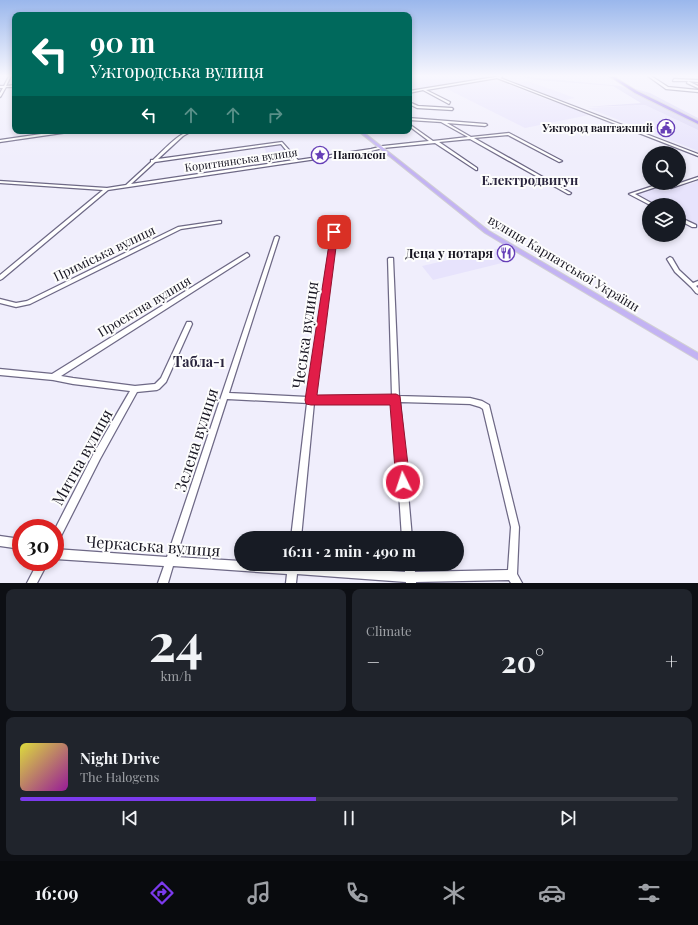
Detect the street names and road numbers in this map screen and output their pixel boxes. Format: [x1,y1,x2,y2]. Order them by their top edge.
street label: Коритнянська вулиця [184,144,298,175]
street label: вулиця Карпатської України [485,210,643,315]
street label: Приміська вулиця [50,221,158,285]
street label: Проектна вулиця [94,271,193,340]
street label: Чеська вулиця [287,280,322,390]
street label: Зелена вулиця [169,385,222,494]
street label: Митна вулиця [46,405,117,509]
street label: Черкаська вулиця [85,530,221,561]

